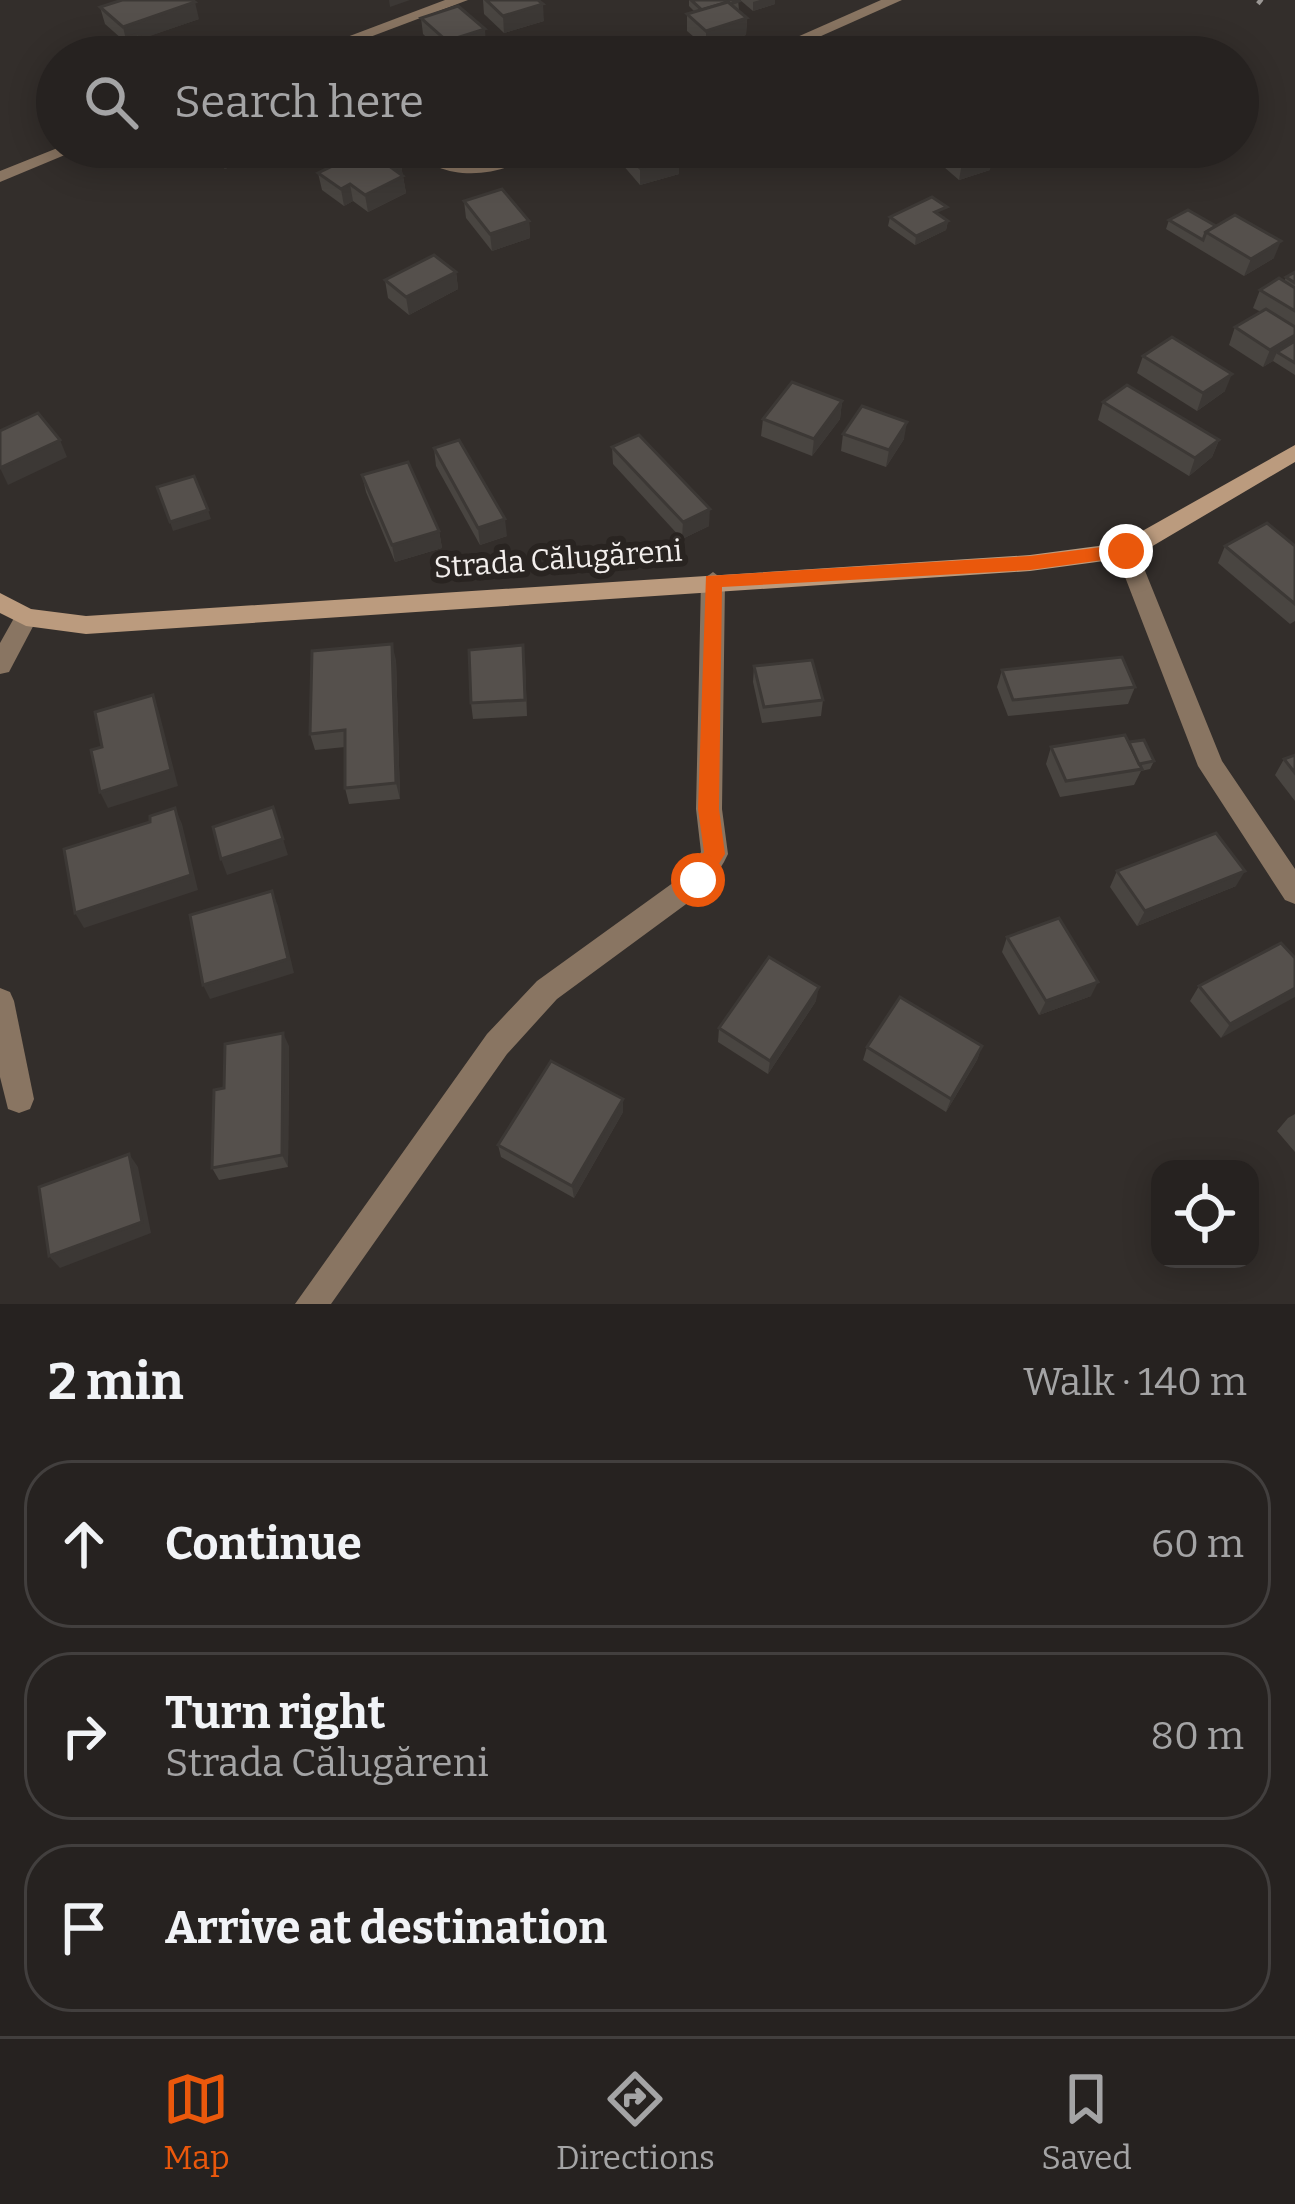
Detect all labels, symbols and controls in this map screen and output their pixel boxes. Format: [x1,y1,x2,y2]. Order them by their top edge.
search box [36,36,1259,168]
icon: search [78,69,144,135]
text: Search here [174,75,424,129]
route end [1099,524,1153,578]
street label: Strada Călugăreni [432,532,684,586]
route start [671,853,725,907]
map controls [1151,1160,1259,1268]
button: locate [1151,1160,1259,1268]
text: 2 min [48,1351,184,1413]
text: Walk · 140 m [1023,1359,1247,1405]
icon: ahead [51,1511,117,1577]
text: Continue [165,1517,362,1571]
text: 60 m [1151,1521,1244,1567]
text: Turn right [165,1686,385,1740]
icon: right [51,1703,117,1769]
text: 80 m [1151,1713,1244,1759]
text: Strada Călugăreni [165,1740,489,1786]
icon: arrive [51,1895,117,1961]
text: Arrive at destination [165,1901,607,1955]
tab: Map [163,2066,230,2178]
tab: Directions [556,2066,715,2178]
tab: Saved [1041,2066,1132,2178]

